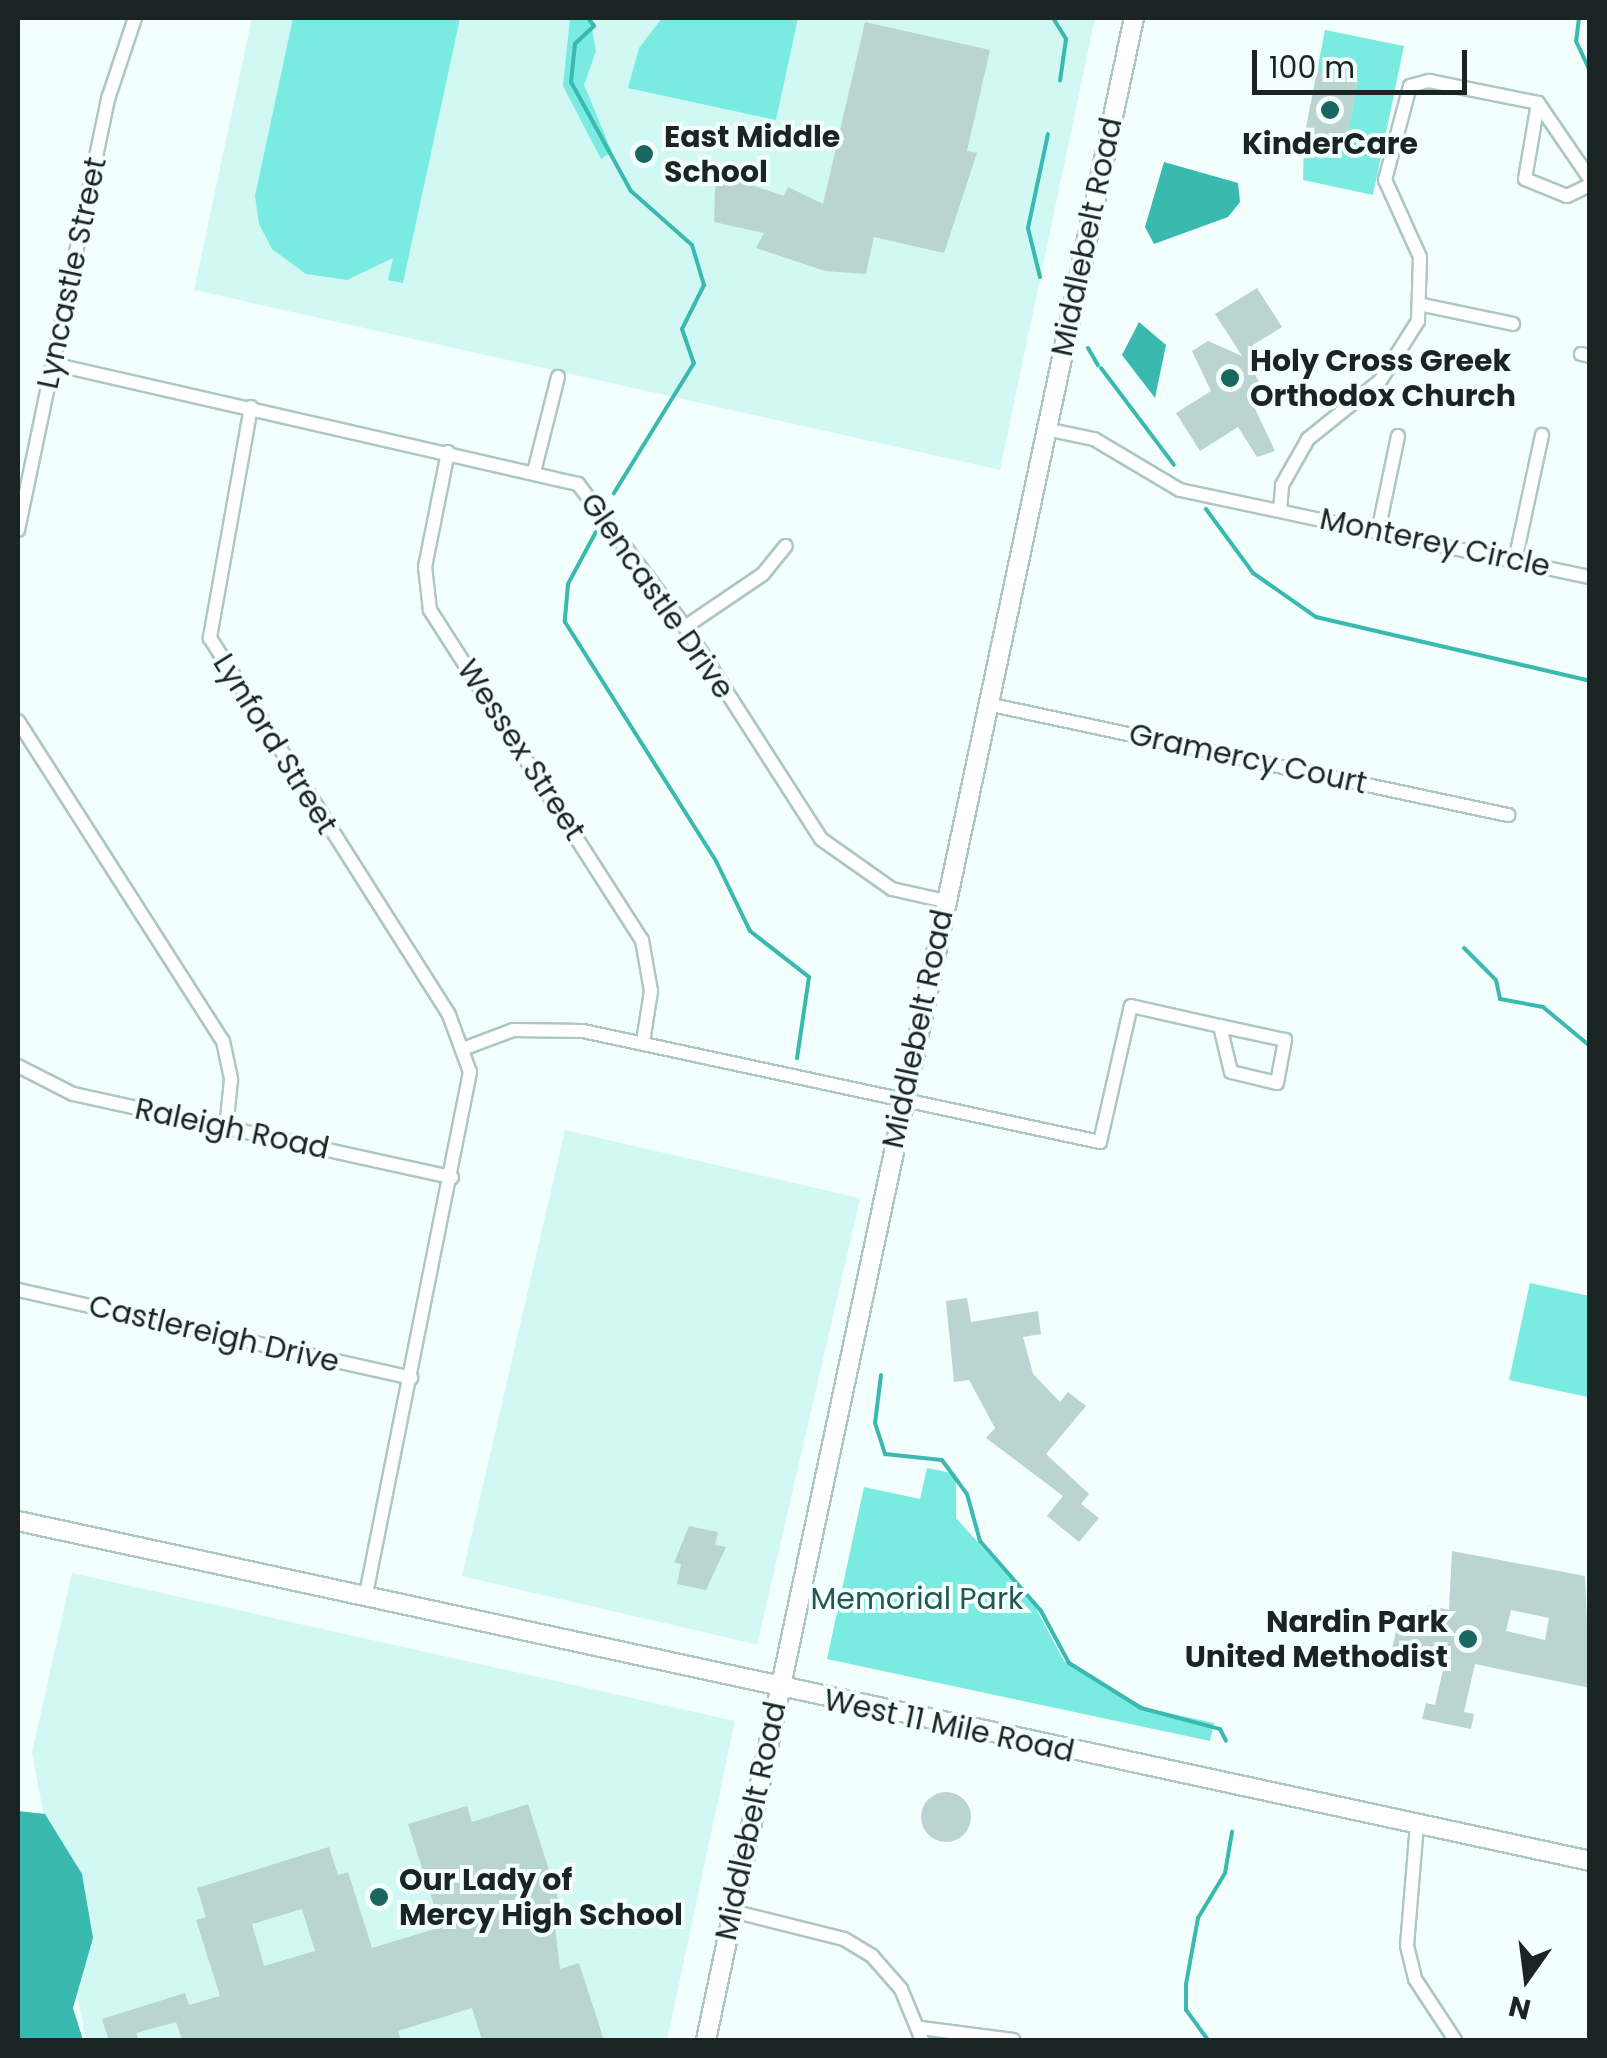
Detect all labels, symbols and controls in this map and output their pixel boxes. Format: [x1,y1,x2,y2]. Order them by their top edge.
scale bar [1257,30,1472,92]
text: 100 m [1269,46,1355,89]
marker: KinderCare [1319,99,1341,121]
street label: Middlebelt Road [1044,114,1130,360]
place label: East Middle School [664,119,840,190]
place label: KinderCare [1242,126,1418,162]
marker: East Middle School [633,143,655,165]
street label: Lyncastle Street [30,154,114,392]
place label: Holy Cross Greek Orthodox Church [1250,343,1516,414]
marker: Holy Cross Greek Orthodox Church [1219,367,1241,389]
street label: Glencastle Drive [573,486,741,706]
street label: Monterey Circle [1317,501,1553,585]
street label: Lynford Street [205,647,345,841]
street label: Wessex Street [449,653,593,847]
street label: Gramercy Court [1126,716,1370,802]
street label: Middlebelt Road [875,906,961,1152]
street label: Raleigh Road [132,1091,332,1167]
street label: Castlereigh Drive [85,1288,343,1380]
park label: Memorial Park [810,1581,1024,1617]
place label: Nardin Park United Methodist [1185,1604,1448,1674]
marker: Nardin Park United Methodist [1457,1628,1479,1650]
street label: West 11 Mile Road [821,1682,1077,1770]
street label: Middlebelt Road [708,1698,794,1944]
place label: Our Lady of Mercy High School [399,1862,683,1932]
marker: Our Lady of Mercy High School [368,1886,390,1908]
north arrow [1477,1928,1577,2028]
text: N [1505,1986,1535,2029]

